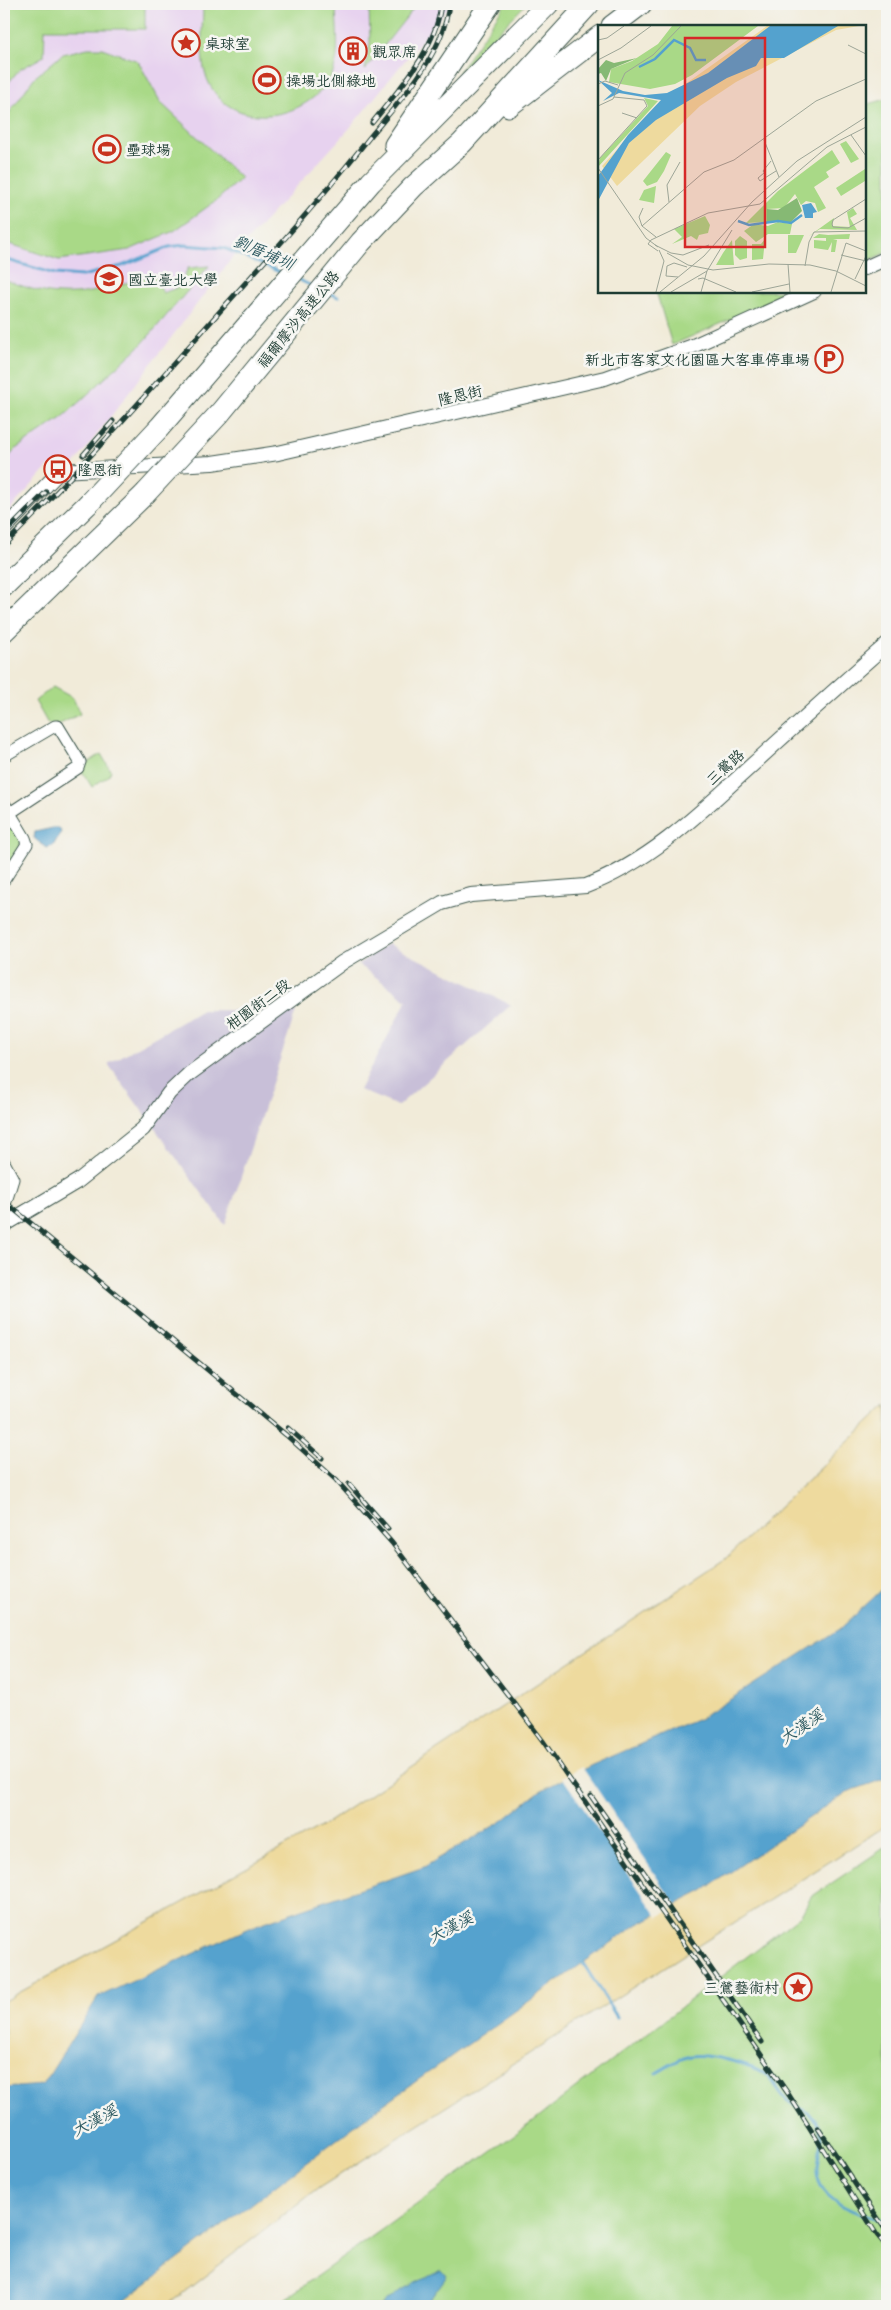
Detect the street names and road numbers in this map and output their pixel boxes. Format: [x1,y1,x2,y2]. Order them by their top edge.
street label: 福爾摩沙高速公路 [253,266,343,372]
street label: 隆恩街 [436,381,484,409]
street label: 三鶯路 [702,745,748,789]
street label: 柑園街二段 [222,974,294,1034]

